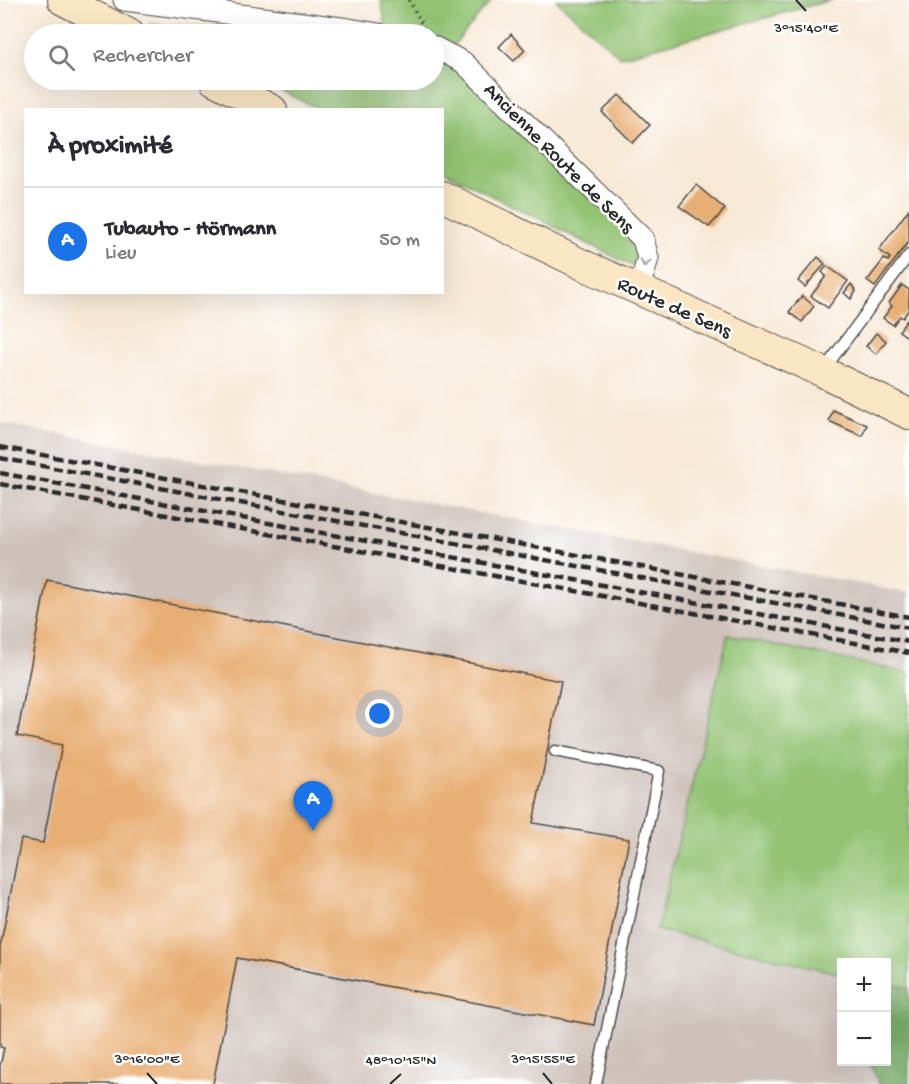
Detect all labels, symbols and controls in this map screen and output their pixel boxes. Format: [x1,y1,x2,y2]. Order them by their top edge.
text: 3°15'40"E [773,20,838,38]
search box [24,24,444,90]
icon: search [45,41,78,74]
text: Rechercher [93,44,193,70]
street label: Ancienne Route de Sens [477,79,639,241]
text: À proximité [48,132,172,163]
text: Tubauto - Hörmann [105,217,276,243]
text: A [62,230,73,253]
text: 50 m [379,230,420,253]
text: Lieu [105,243,136,266]
one-way arrow [640,258,652,268]
street label: Route de Sens [613,273,736,346]
your location [365,699,394,728]
pin: A [294,782,332,831]
map controls [837,958,891,1066]
button: + [837,958,891,1012]
button: − [837,1012,891,1066]
text: 3°16'00"E [114,1051,180,1069]
text: 3°15'55"E [510,1051,575,1069]
text: 48°10'15"N [366,1052,436,1070]

